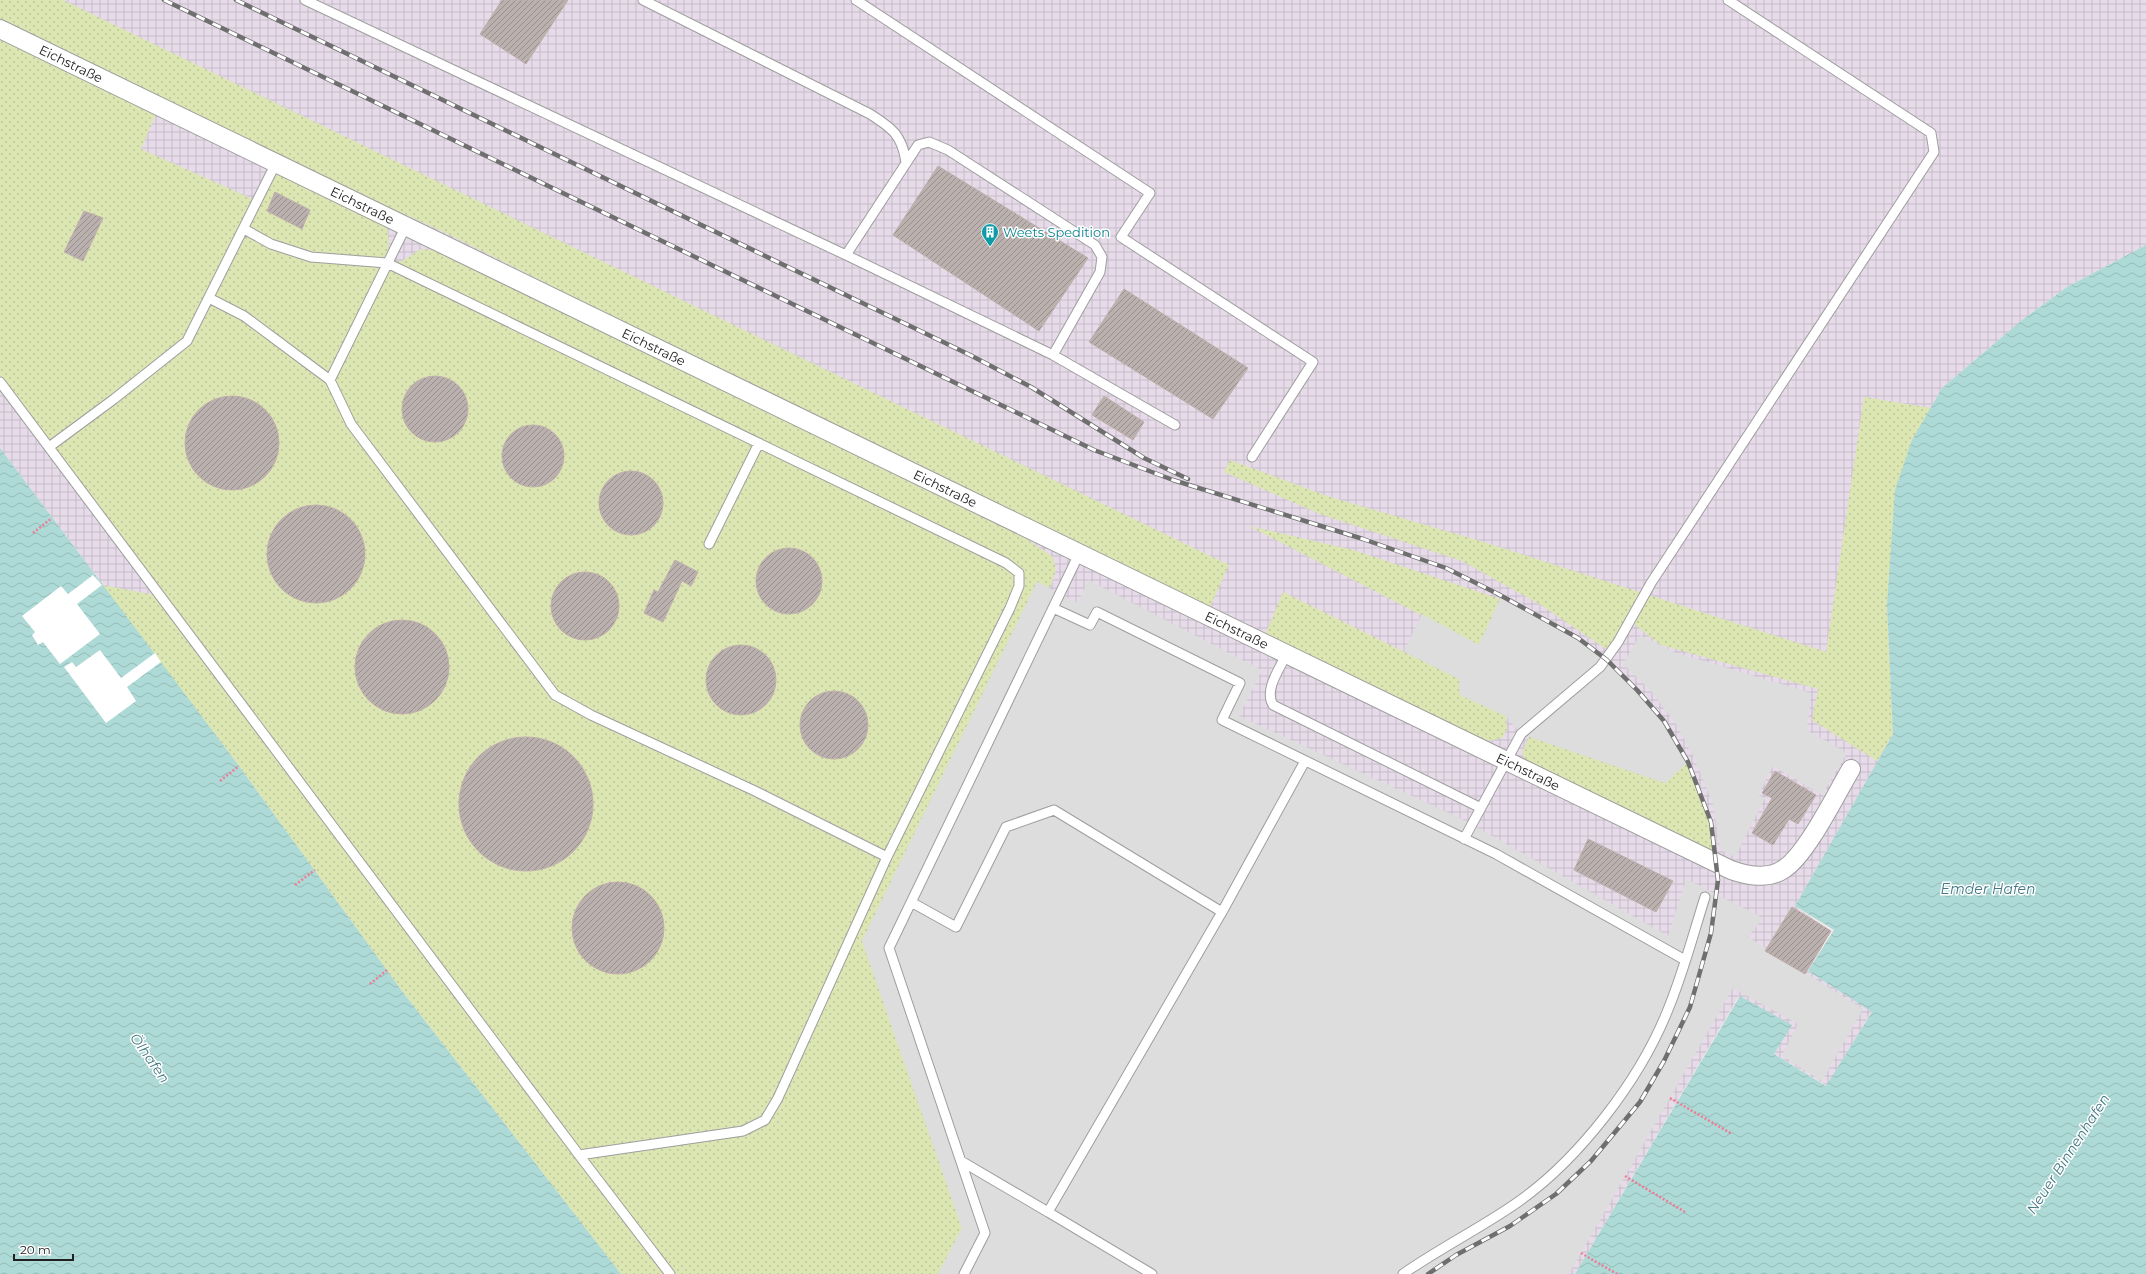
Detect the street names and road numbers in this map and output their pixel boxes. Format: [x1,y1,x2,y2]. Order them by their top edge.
street label: Eichstraße [37,41,106,86]
street label: Eichstraße [328,183,397,227]
street label: Eichstraße [619,324,688,369]
street label: Eichstraße [911,466,980,511]
street label: Eichstraße [1202,608,1271,652]
street label: Eichstraße [1494,749,1563,794]

